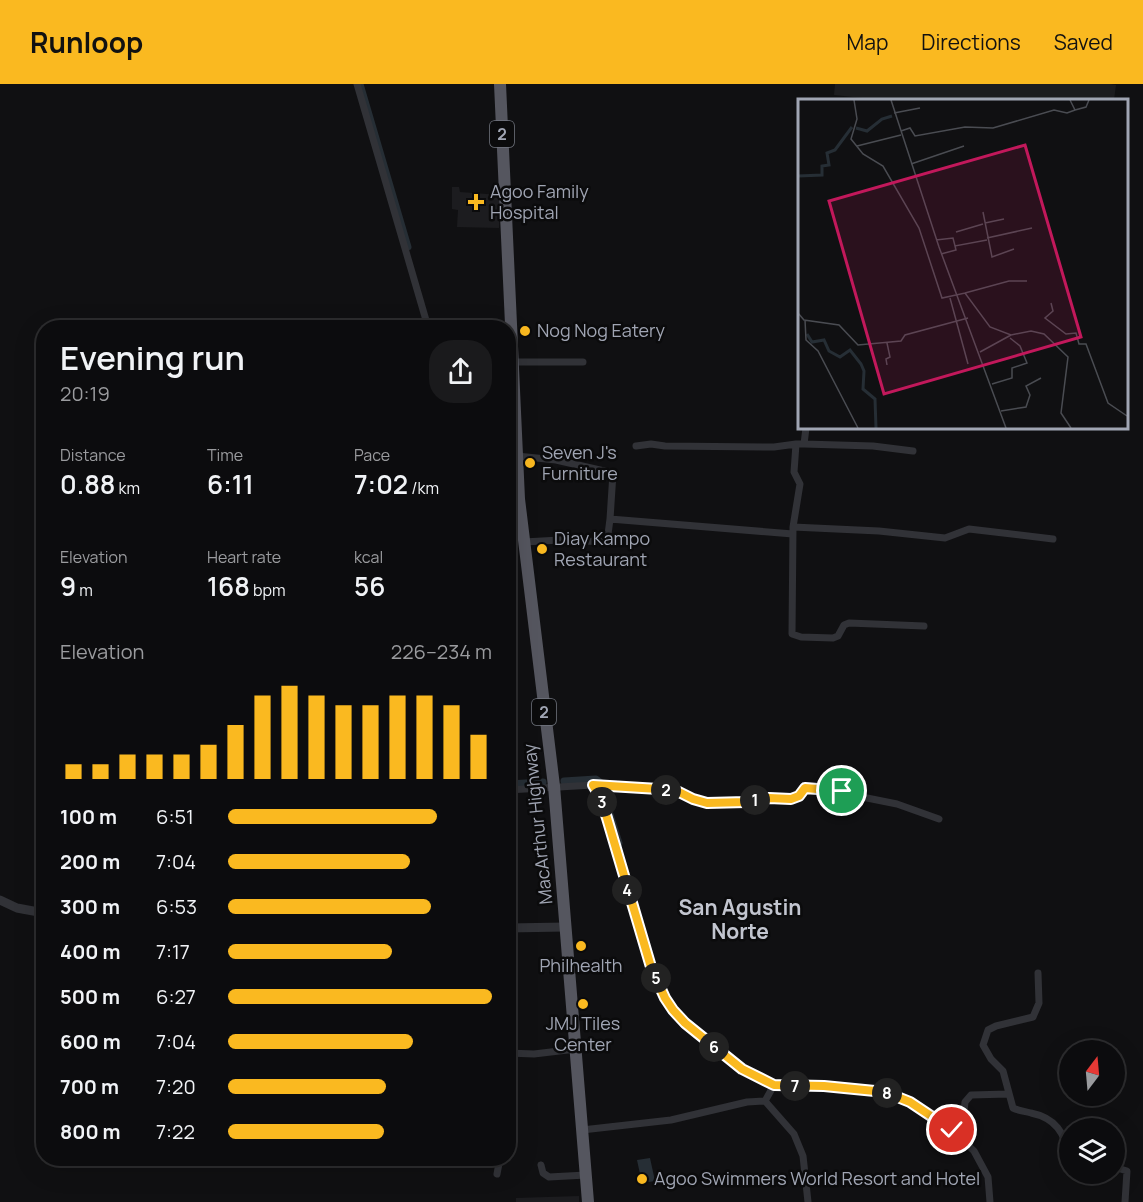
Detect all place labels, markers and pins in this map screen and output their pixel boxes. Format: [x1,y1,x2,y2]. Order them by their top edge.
place label: Agoo Family Hospital [490,179,589,224]
marker: Agoo Family Hospital [467,193,485,211]
place label: Nog Nog Eatery [537,318,665,342]
marker: Nog Nog Eatery [518,324,532,338]
place label: Seven J's Furniture [542,440,618,485]
marker: Seven J's Furniture [523,456,537,470]
place label: Diay Kampo Restaurant [554,526,650,571]
marker: Diay Kampo Restaurant [535,542,549,556]
pin [816,765,867,816]
pin: 2 [651,775,681,805]
pin: 1 [740,785,770,815]
pin: 3 [587,787,617,817]
pin: 4 [612,875,642,905]
marker: Philhealth [574,939,588,953]
place label: Philhealth [539,953,623,977]
pin: 5 [641,963,671,993]
marker: JMJ Tiles Center [576,997,590,1011]
place label: JMJ Tiles Center [546,1011,620,1056]
pin: 6 [699,1032,729,1062]
pin: 7 [780,1071,810,1101]
pin: 8 [872,1078,902,1108]
pin [926,1104,977,1155]
place label: Agoo Swimmers World Resort and Hotel [654,1166,980,1190]
marker: Agoo Swimmers World Resort and Hotel [635,1172,649,1186]

